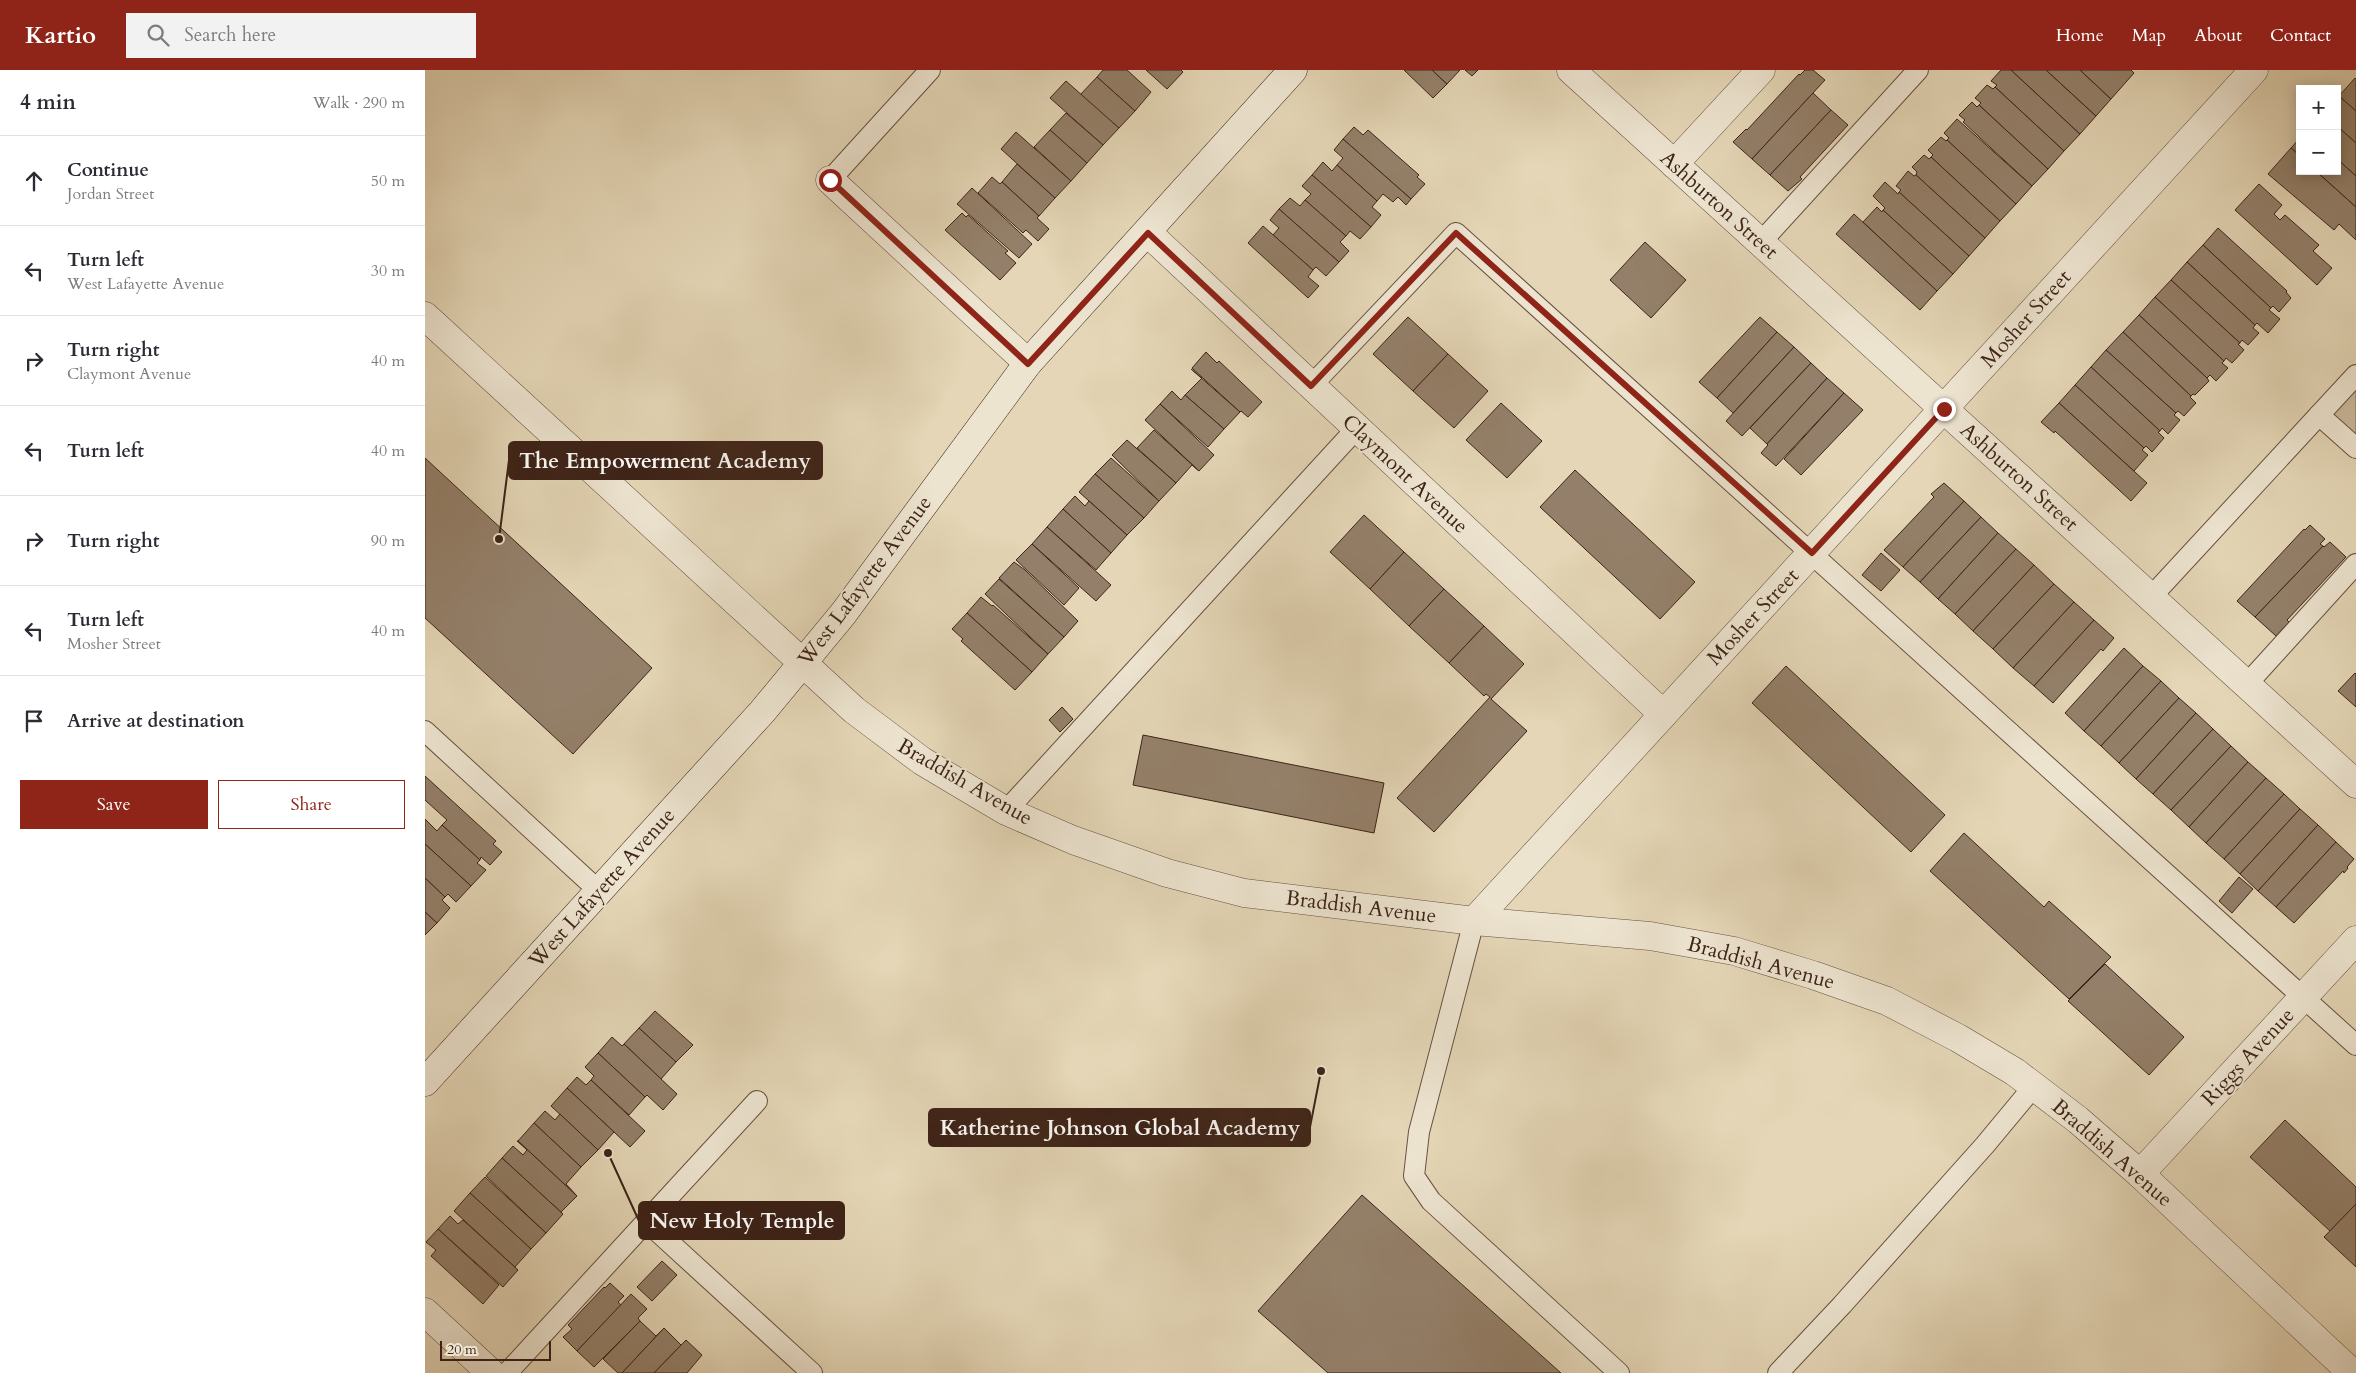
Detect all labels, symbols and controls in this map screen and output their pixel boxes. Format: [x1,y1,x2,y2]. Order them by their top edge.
search box [126,13,476,58]
text: Kartio [25,19,96,52]
icon: search [144,21,172,49]
text: Search here [184,22,276,48]
text: Home [2056,23,2104,48]
text: Map [2132,23,2166,48]
text: About [2194,23,2242,48]
text: Contact [2270,23,2331,48]
map controls [2296,85,2341,175]
button: + [2296,85,2341,130]
text: 4 min [20,88,76,117]
text: Walk · 290 m [313,92,405,114]
button: − [2296,130,2341,175]
street label: Ashburton Street [1654,144,1785,266]
text: Continue [67,157,149,183]
icon: ahead [20,167,48,195]
route start [819,169,842,192]
text: 50 m [371,170,405,192]
text: Jordan Street [67,183,154,205]
text: Turn left [67,247,144,273]
icon: left [20,257,48,285]
text: 30 m [371,260,405,282]
street label: Mosher Street [1974,263,2078,374]
text: West Lafayette Avenue [67,273,224,295]
text: Turn right [67,337,159,363]
icon: right [20,347,48,375]
text: 40 m [371,350,405,372]
text: Claymont Avenue [67,363,191,385]
route end [1933,398,1956,421]
street label: Claymont Avenue [1336,408,1474,540]
street label: Ashburton Street [1954,416,2085,538]
icon: left [20,437,48,465]
text: Turn left [67,438,144,464]
text: 40 m [371,440,405,462]
callout: The Empowerment Academy [509,442,822,479]
text: The Empowerment Academy [519,446,812,476]
street label: West Lafayette Avenue [791,490,939,673]
icon: right [20,527,48,555]
text: Turn right [67,528,159,554]
text: 90 m [371,530,405,552]
street label: Mosher Street [1700,562,1806,672]
text: Turn left [67,607,144,633]
icon: left [20,617,48,645]
text: 40 m [371,620,405,642]
text: Mosher Street [67,633,161,655]
icon: arrive [20,707,48,735]
text: Arrive at destination [67,708,244,734]
street label: Braddish Avenue [892,732,1038,832]
button: Save [20,780,208,829]
button: Share [218,780,405,829]
street label: West Lafayette Avenue [521,802,682,975]
street label: Braddish Avenue [1284,883,1438,931]
street label: Braddish Avenue [1684,929,1838,997]
street label: Riggs Avenue [2195,1001,2301,1113]
street label: Braddish Avenue [2045,1092,2179,1214]
callout: Katherine Johnson Global Academy [929,1109,1310,1146]
text: Katherine Johnson Global Academy [940,1113,1301,1143]
callout: New Holy Temple [639,1202,844,1239]
text: New Holy Temple [649,1206,835,1236]
scale bar [440,1338,551,1361]
text: 20 m [447,1340,477,1359]

